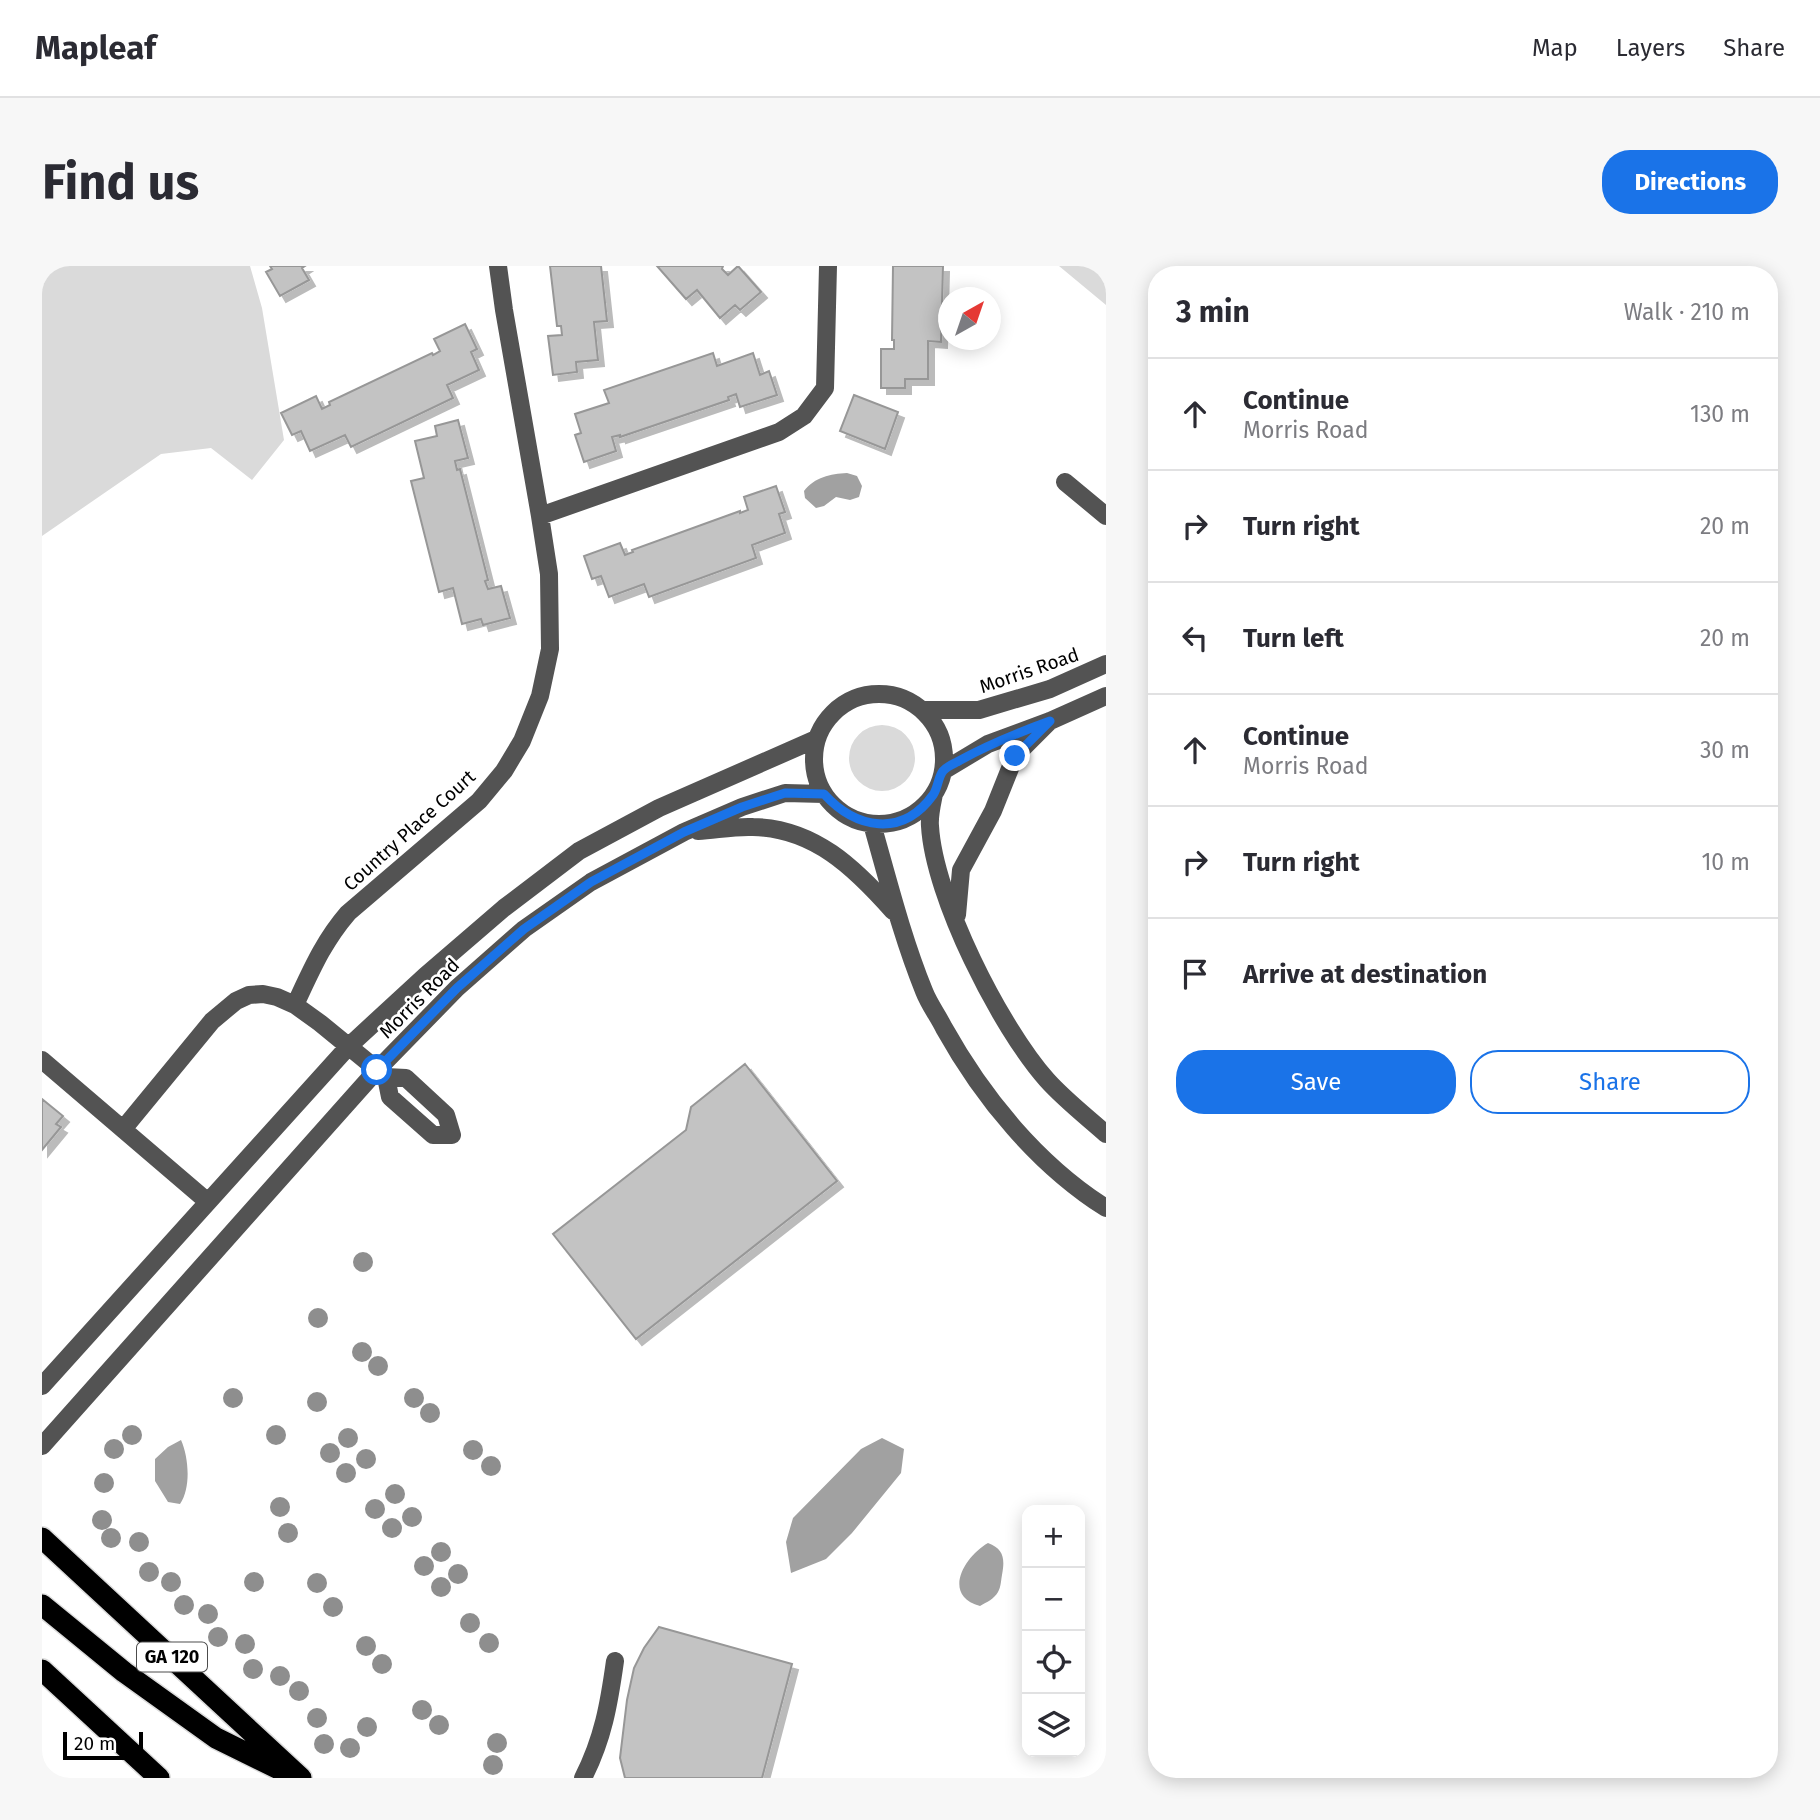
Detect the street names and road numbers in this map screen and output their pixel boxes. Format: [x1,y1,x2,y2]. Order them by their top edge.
street label: Morris Road [976,643,1082,698]
street label: Country Place Court [339,765,480,896]
street label: Morris Road [375,954,464,1043]
road number: GA 120 [137,1642,207,1672]

